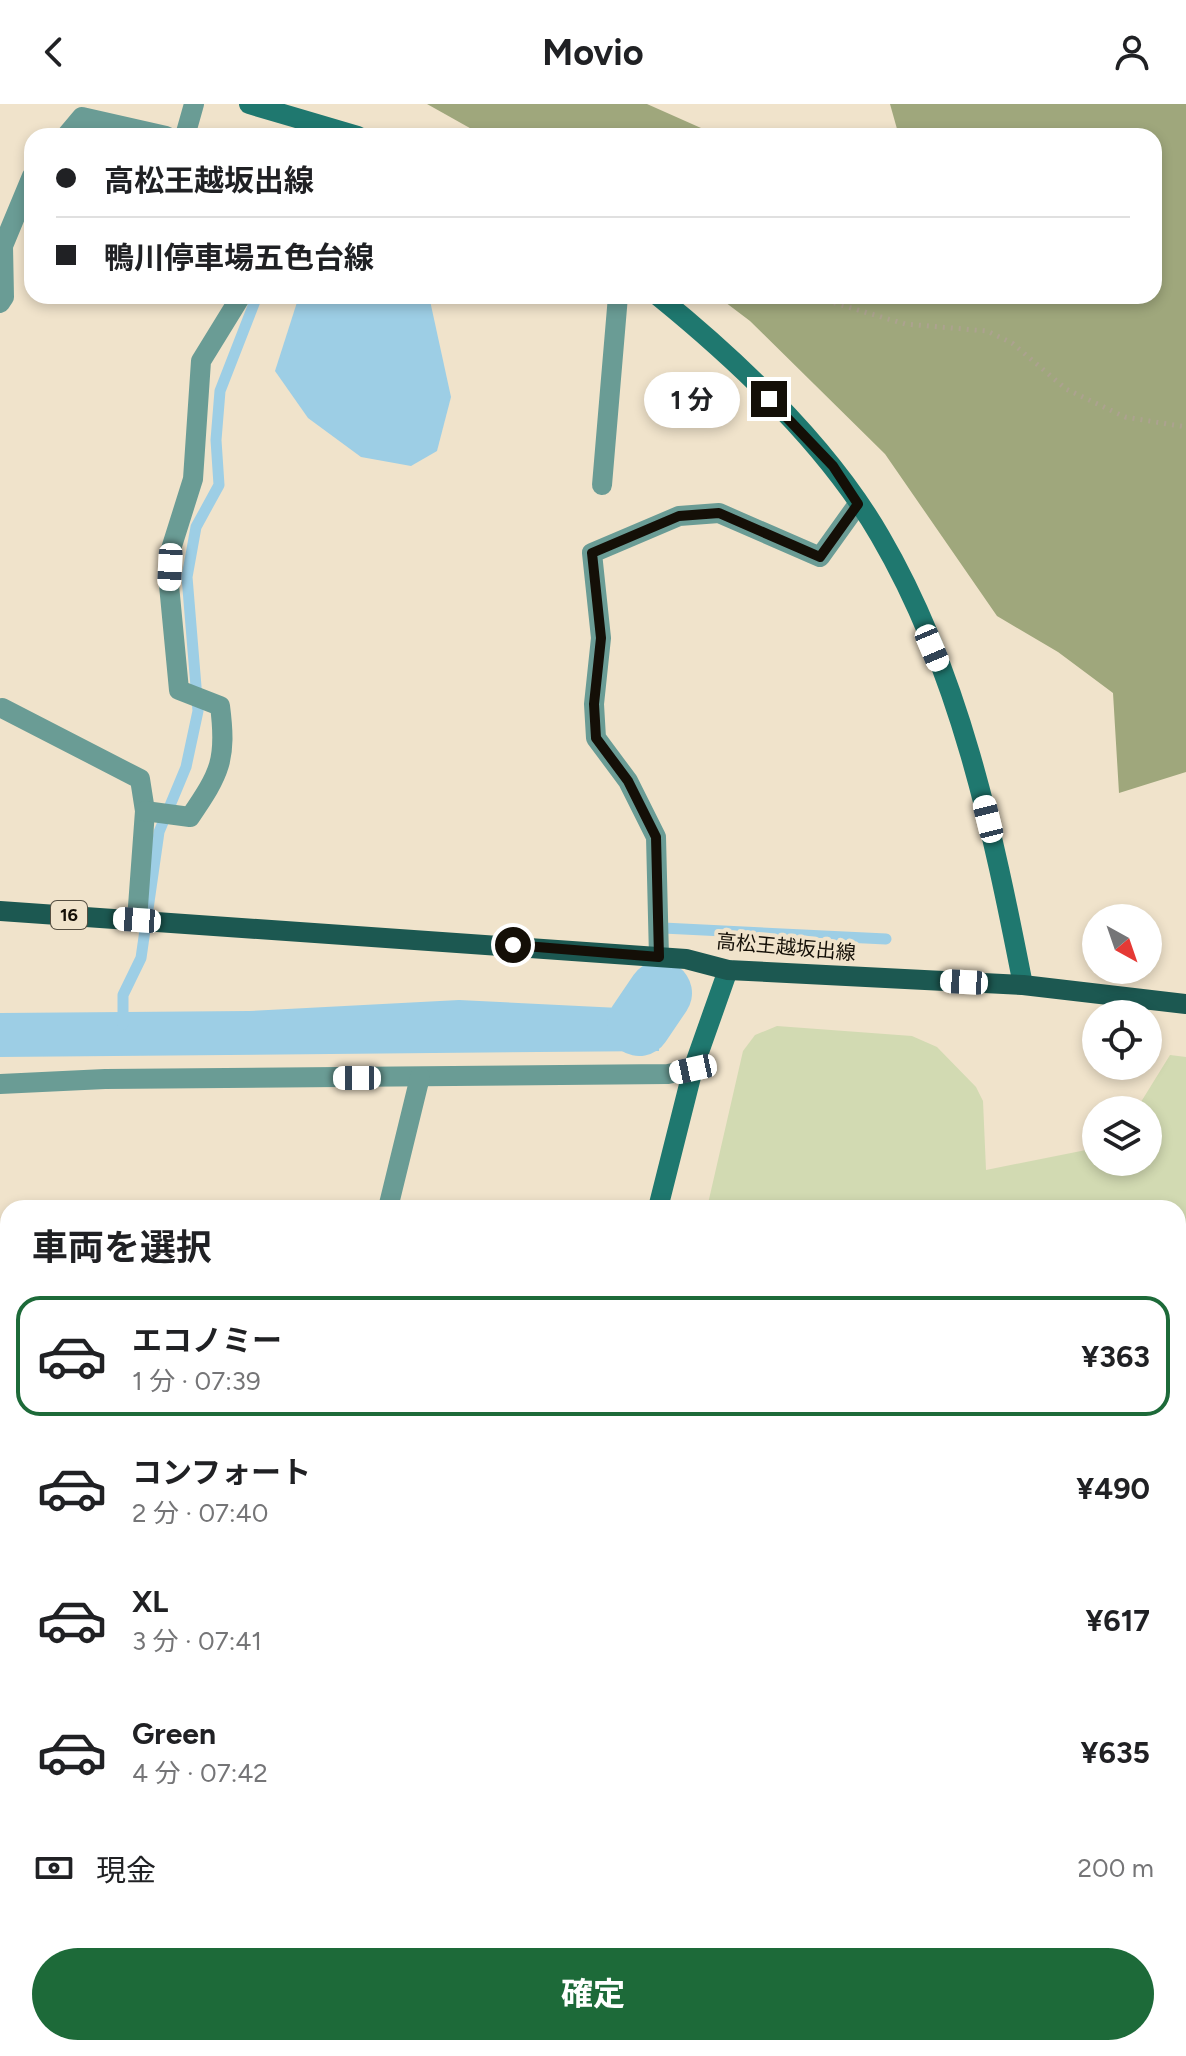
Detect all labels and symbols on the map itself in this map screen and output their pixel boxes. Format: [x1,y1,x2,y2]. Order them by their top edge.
callout: 1 分 [645,371,741,427]
route end [751,381,787,417]
car [157,542,183,592]
car [912,621,952,675]
car [971,793,1005,845]
road number: 16 [51,901,87,929]
north arrow [1082,904,1162,984]
car [112,906,162,934]
route start [495,927,531,963]
street label: 高松王越坂出線 [715,929,857,965]
car [939,969,989,995]
car [667,1052,719,1086]
car [333,1066,381,1090]

